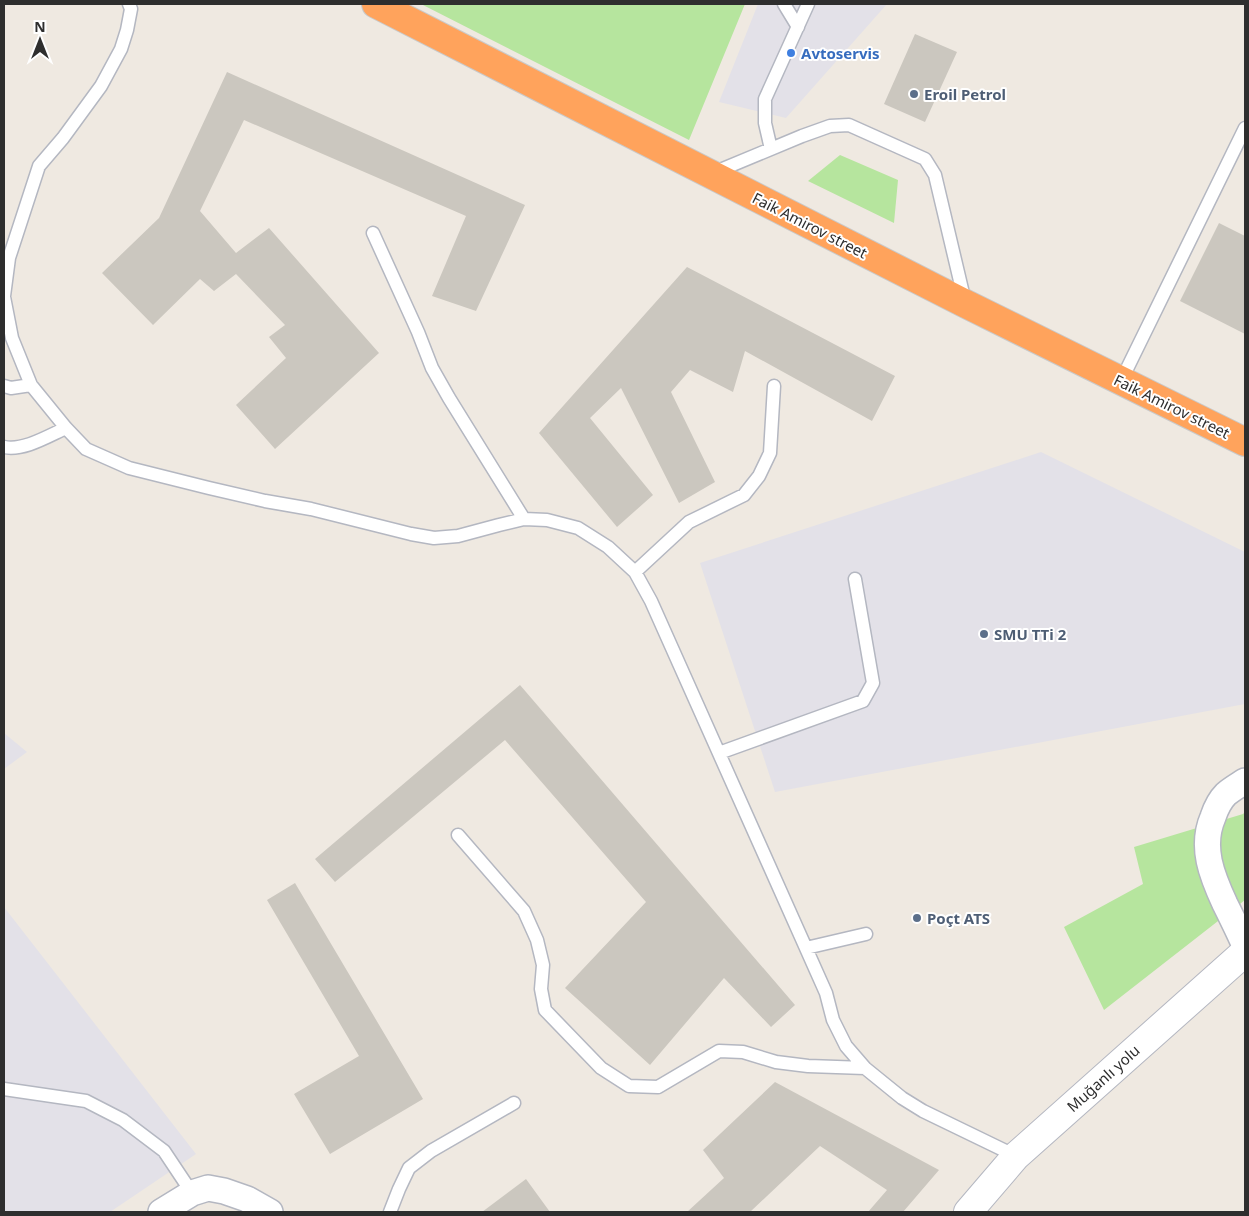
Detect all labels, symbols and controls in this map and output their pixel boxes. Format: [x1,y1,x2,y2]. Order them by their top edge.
north arrow [15,15,65,65]
text: N [34,17,46,36]
place label: Avtoservis [801,43,880,63]
marker: Avtoservis [785,47,797,59]
place label: Eroil Petrol [924,84,1006,104]
marker: Eroil Petrol [908,88,920,100]
street label: Faik Amirov street [749,187,871,263]
street label: Faik Amirov street [1111,369,1234,443]
place label: SMU TTi 2 [994,624,1067,644]
marker: SMU TTi 2 [978,628,990,640]
place label: Poçt ATS [927,908,990,928]
marker: Poçt ATS [911,912,923,924]
street label: Muğanlı yolu [1062,1040,1144,1116]

